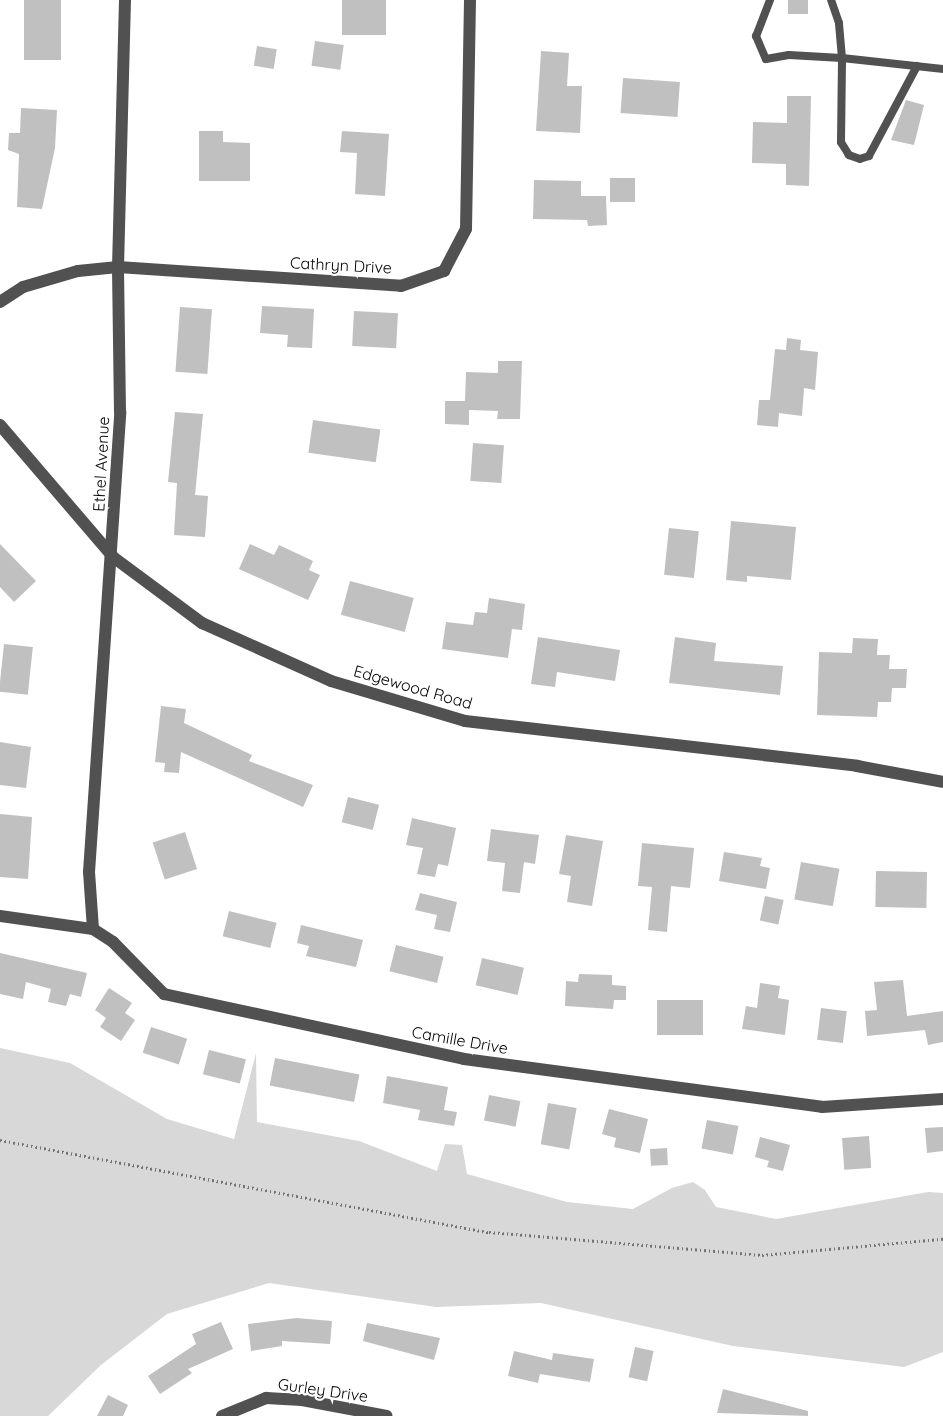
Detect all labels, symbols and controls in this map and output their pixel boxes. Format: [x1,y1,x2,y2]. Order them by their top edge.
street label: Cathryn Drive [290,253,392,277]
street label: Ethel Avenue [89,416,113,512]
street label: Edgewood Road [351,661,475,713]
street label: Camille Drive [410,1022,510,1058]
street label: Gurley Drive [277,1374,369,1406]

